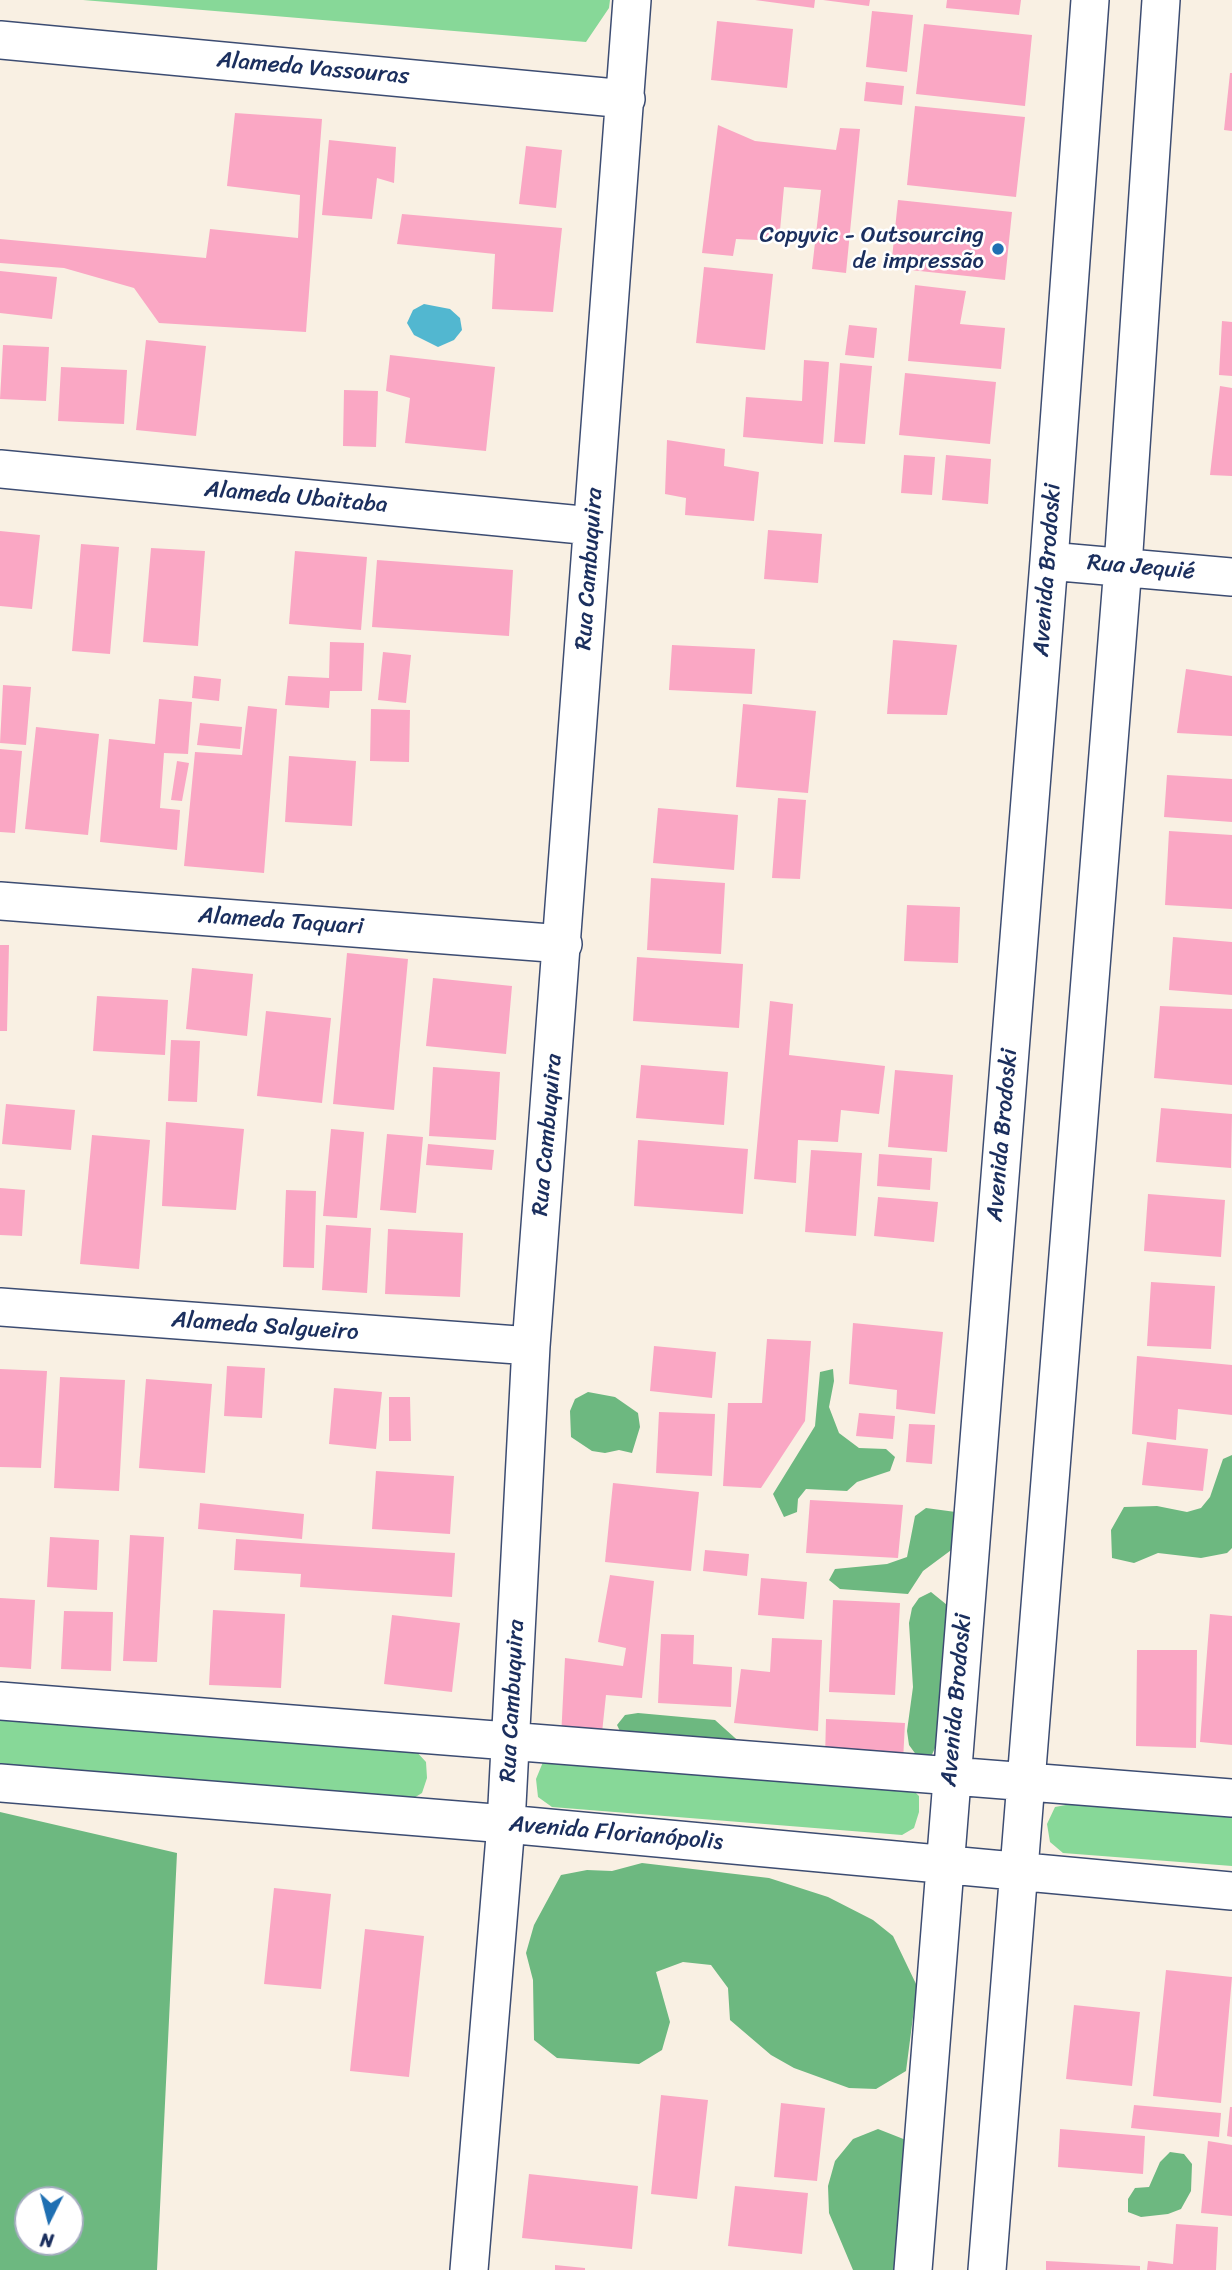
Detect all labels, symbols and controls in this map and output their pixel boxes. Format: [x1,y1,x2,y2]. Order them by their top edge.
street label: Alameda Vassouras [216,47,410,91]
place label: Copyvic - Outsourcing de impressão [760,222,984,276]
marker: Copyvic - Outsourcing de impressão [990,241,1006,257]
street label: Alameda Ubaitaba [203,476,389,520]
street label: Avenida Brodoski [1028,483,1068,657]
street label: Rua Cambuquira [571,487,609,651]
street label: Rua Jequié [1086,550,1196,586]
street label: Alameda Taquari [198,902,364,942]
street label: Avenida Brodoski [982,1047,1024,1223]
street label: Rua Cambuquira [527,1053,569,1217]
street label: Alameda Salgueiro [171,1307,359,1347]
street label: Avenida Brodoski [936,1612,978,1788]
street label: Rua Cambuquira [495,1619,531,1783]
street label: Avenida Florianópolis [508,1811,724,1857]
north arrow [14,2186,84,2256]
text: N [39,2223,55,2257]

